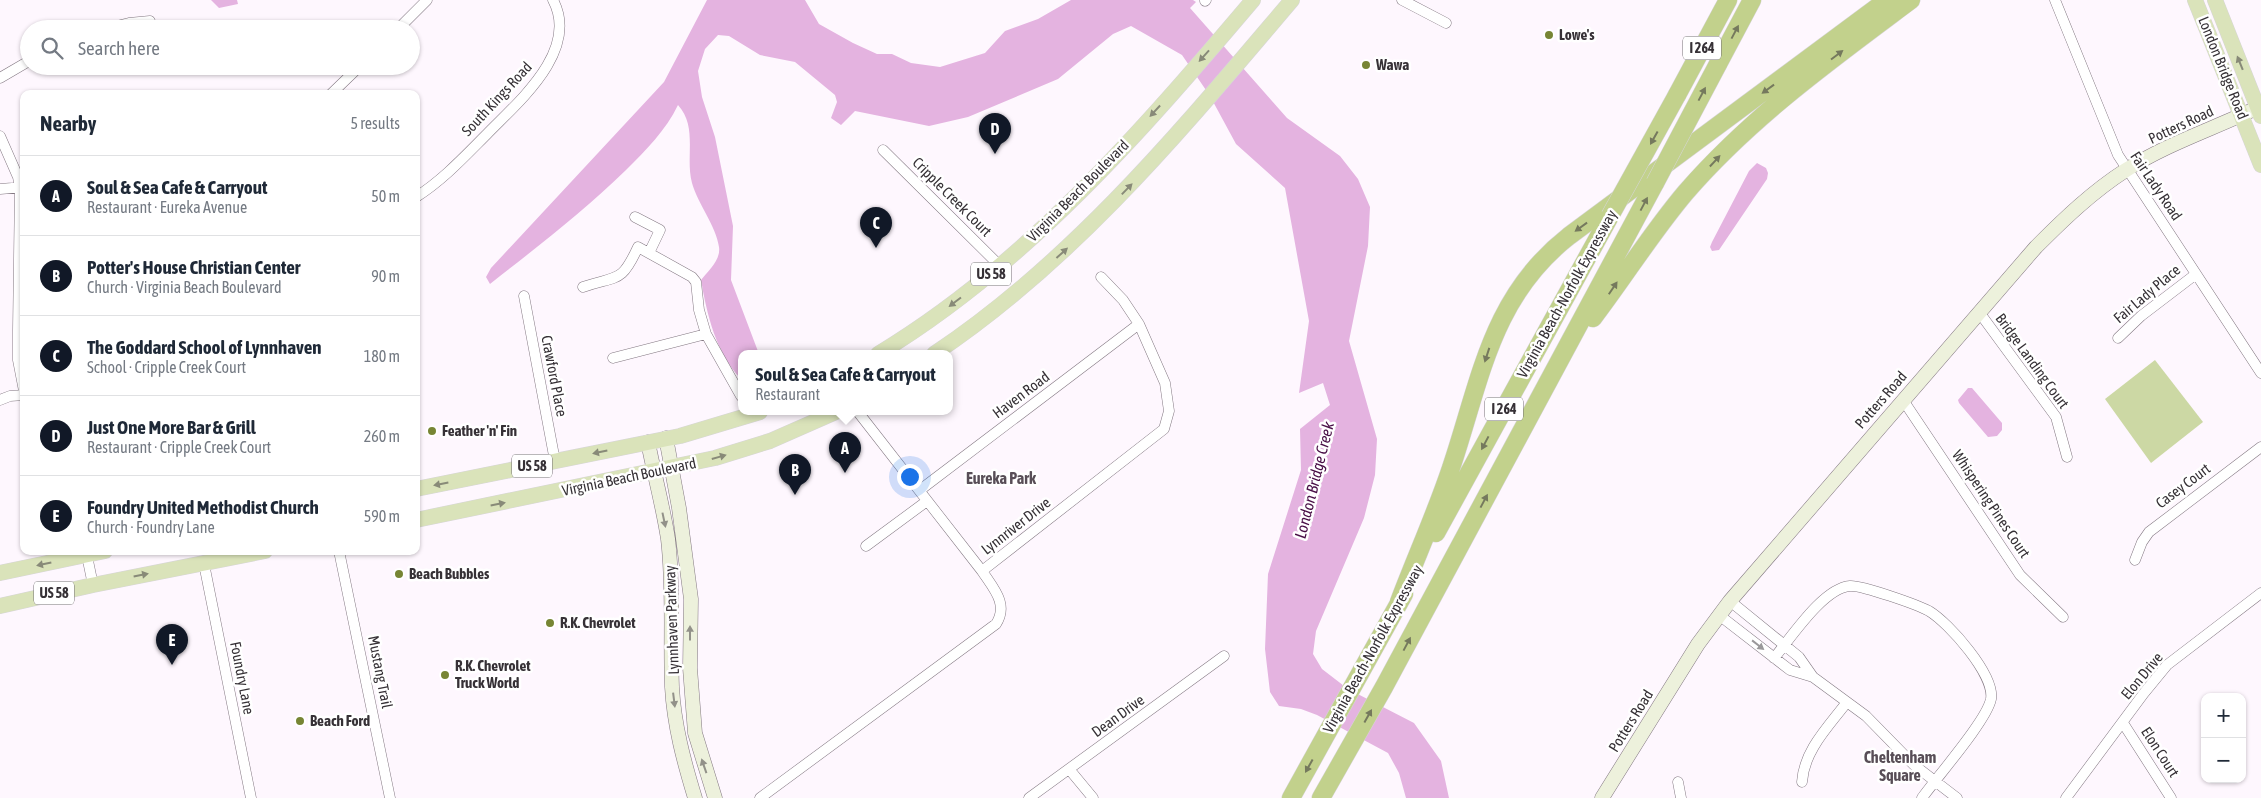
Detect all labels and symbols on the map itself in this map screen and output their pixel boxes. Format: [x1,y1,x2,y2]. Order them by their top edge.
street label: London Bridge Road [2195,14,2252,122]
one-way arrow [1731,25,1739,39]
place label: Lowe's [1559,26,1595,43]
marker: Lowe's [1543,29,1555,41]
road number: I 264 [1683,36,1721,59]
one-way arrow [1198,50,1210,62]
one-way arrow [1830,50,1844,60]
one-way arrow [2236,55,2244,70]
place label: Wawa [1375,56,1409,73]
street label: South Kings Road [458,58,535,139]
marker: Wawa [1360,59,1372,71]
one-way arrow [1762,83,1775,94]
one-way arrow [1698,87,1706,101]
street label: Potters Road [2145,102,2216,147]
one-way arrow [1149,105,1161,117]
pin: D [979,113,1011,154]
one-way arrow [1649,131,1658,145]
street label: Virginia Beach Boulevard [1023,136,1132,245]
street label: Fair Lady Road [2127,148,2186,223]
street label: Cripple Creek Court [909,154,995,240]
one-way arrow [1709,156,1721,168]
one-way arrow [1121,183,1133,195]
one-way arrow [1639,197,1648,210]
pin: C [860,207,892,248]
street label: Virginia Beach-Norfolk Expressway [1513,207,1620,381]
one-way arrow [1574,222,1588,232]
one-way arrow [1055,247,1067,259]
street label: Fair Lady Place [2110,261,2183,326]
road number: US 58 [971,262,1011,286]
one-way arrow [1609,281,1618,295]
one-way arrow [949,296,962,307]
street label: Bridge Landing Court [1992,310,2073,411]
street label: Crawford Place [538,334,571,418]
one-way arrow [1482,348,1490,363]
street label: Haven Road [989,368,1052,421]
street label: Potters Road [1851,368,1910,432]
road number: I 264 [1485,398,1523,420]
water label: London Bridge Creek [1291,419,1338,540]
place label: Feather 'n' Fin [442,422,517,439]
marker: Feather 'n' Fin [426,425,438,437]
pin: A [829,432,861,473]
one-way arrow [1481,436,1490,449]
street label: Whispering Pines Court [1949,447,2034,561]
one-way arrow [592,448,607,456]
one-way arrow [712,453,727,461]
road number: US 58 [512,454,552,478]
street label: Virginia Beach Boulevard [560,454,697,499]
pin: B [779,454,811,495]
street label: Casey Court [2152,460,2213,512]
your location [897,464,923,490]
district label: Eureka Park [966,469,1037,487]
one-way arrow [432,481,448,489]
street label: Lynnriver Drive [978,493,1054,558]
one-way arrow [1480,493,1488,508]
one-way arrow [491,499,507,507]
one-way arrow [660,513,668,528]
one-way arrow [36,560,51,568]
street label: Virginia Beach-Norfolk Expressway [1319,562,1426,736]
place label: Beach Bubbles [409,565,490,582]
street label: Lynnhaven Parkway [661,565,682,675]
marker: Beach Bubbles [393,568,405,580]
one-way arrow [133,571,149,579]
road number: US 58 [34,582,74,604]
place label: R.K. Chevrolet [560,614,636,631]
marker: R.K. Chevrolet [544,617,556,629]
pin: E [156,624,188,665]
one-way arrow [686,625,694,641]
street label: Mustang Trail [365,634,396,710]
one-way arrow [1403,637,1411,651]
street label: Foundry Lane [227,640,258,716]
one-way arrow [1751,640,1765,650]
street label: Elon Drive [2117,649,2166,702]
place label: R.K. Chevrolet Truck World [455,657,531,691]
marker: R.K. Chevrolet Truck World [439,669,451,681]
street label: Potters Road [1605,687,1656,755]
street label: Dean Drive [1088,691,1147,740]
one-way arrow [670,692,678,708]
one-way arrow [1364,709,1372,724]
place label: Beach Ford [310,712,370,729]
marker: Beach Ford [294,715,306,727]
street label: Elon Court [2138,724,2183,780]
district label: Cheltenham Square [1864,748,1936,784]
one-way arrow [700,758,707,773]
one-way arrow [1305,758,1313,773]

